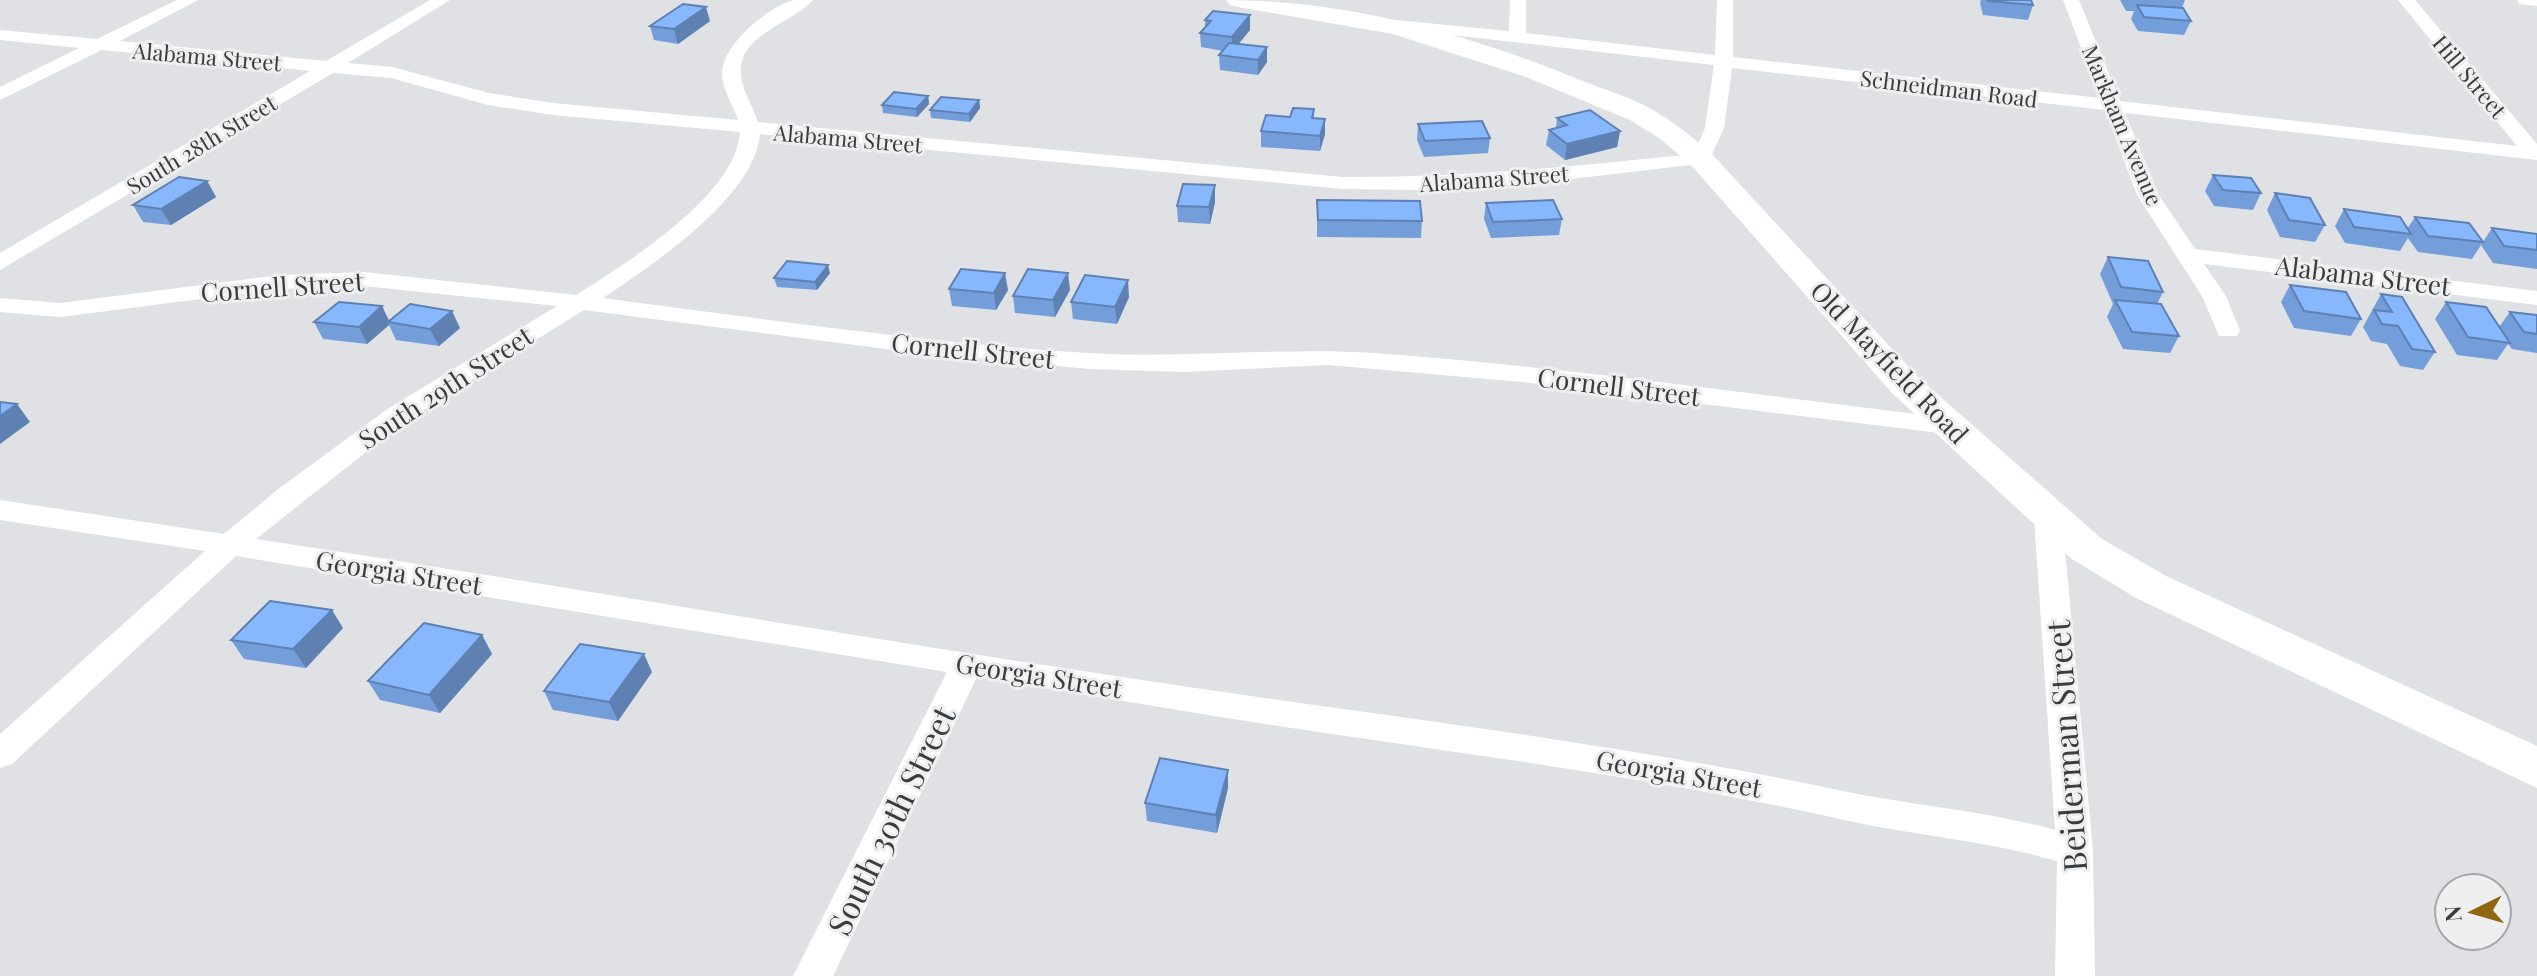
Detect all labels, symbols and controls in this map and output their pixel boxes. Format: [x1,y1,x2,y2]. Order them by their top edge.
street label: Hill Street [2426,28,2514,125]
street label: Alabama Street [130,34,284,78]
street label: Markham Avenue [2076,40,2170,210]
street label: Schneidman Road [1859,62,2039,114]
street label: South 28th Street [120,87,283,201]
street label: Alabama Street [771,116,925,160]
street label: Alabama Street [1418,158,1571,198]
street label: Alabama Street [2272,247,2453,303]
street label: Cornell Street [199,263,366,309]
street label: Old Mayfield Road [1803,273,1977,451]
street label: South 29th Street [351,317,539,456]
street label: Cornell Street [890,324,1057,376]
street label: Cornell Street [1536,359,1703,413]
street label: Georgia Street [314,542,485,603]
street label: Beiderman Street [2035,618,2095,873]
street label: Georgia Street [954,645,1125,706]
street label: South 30th Street [816,698,964,941]
street label: Georgia Street [1593,741,1765,805]
north arrow [2433,872,2513,952]
text: N [2436,904,2468,923]

